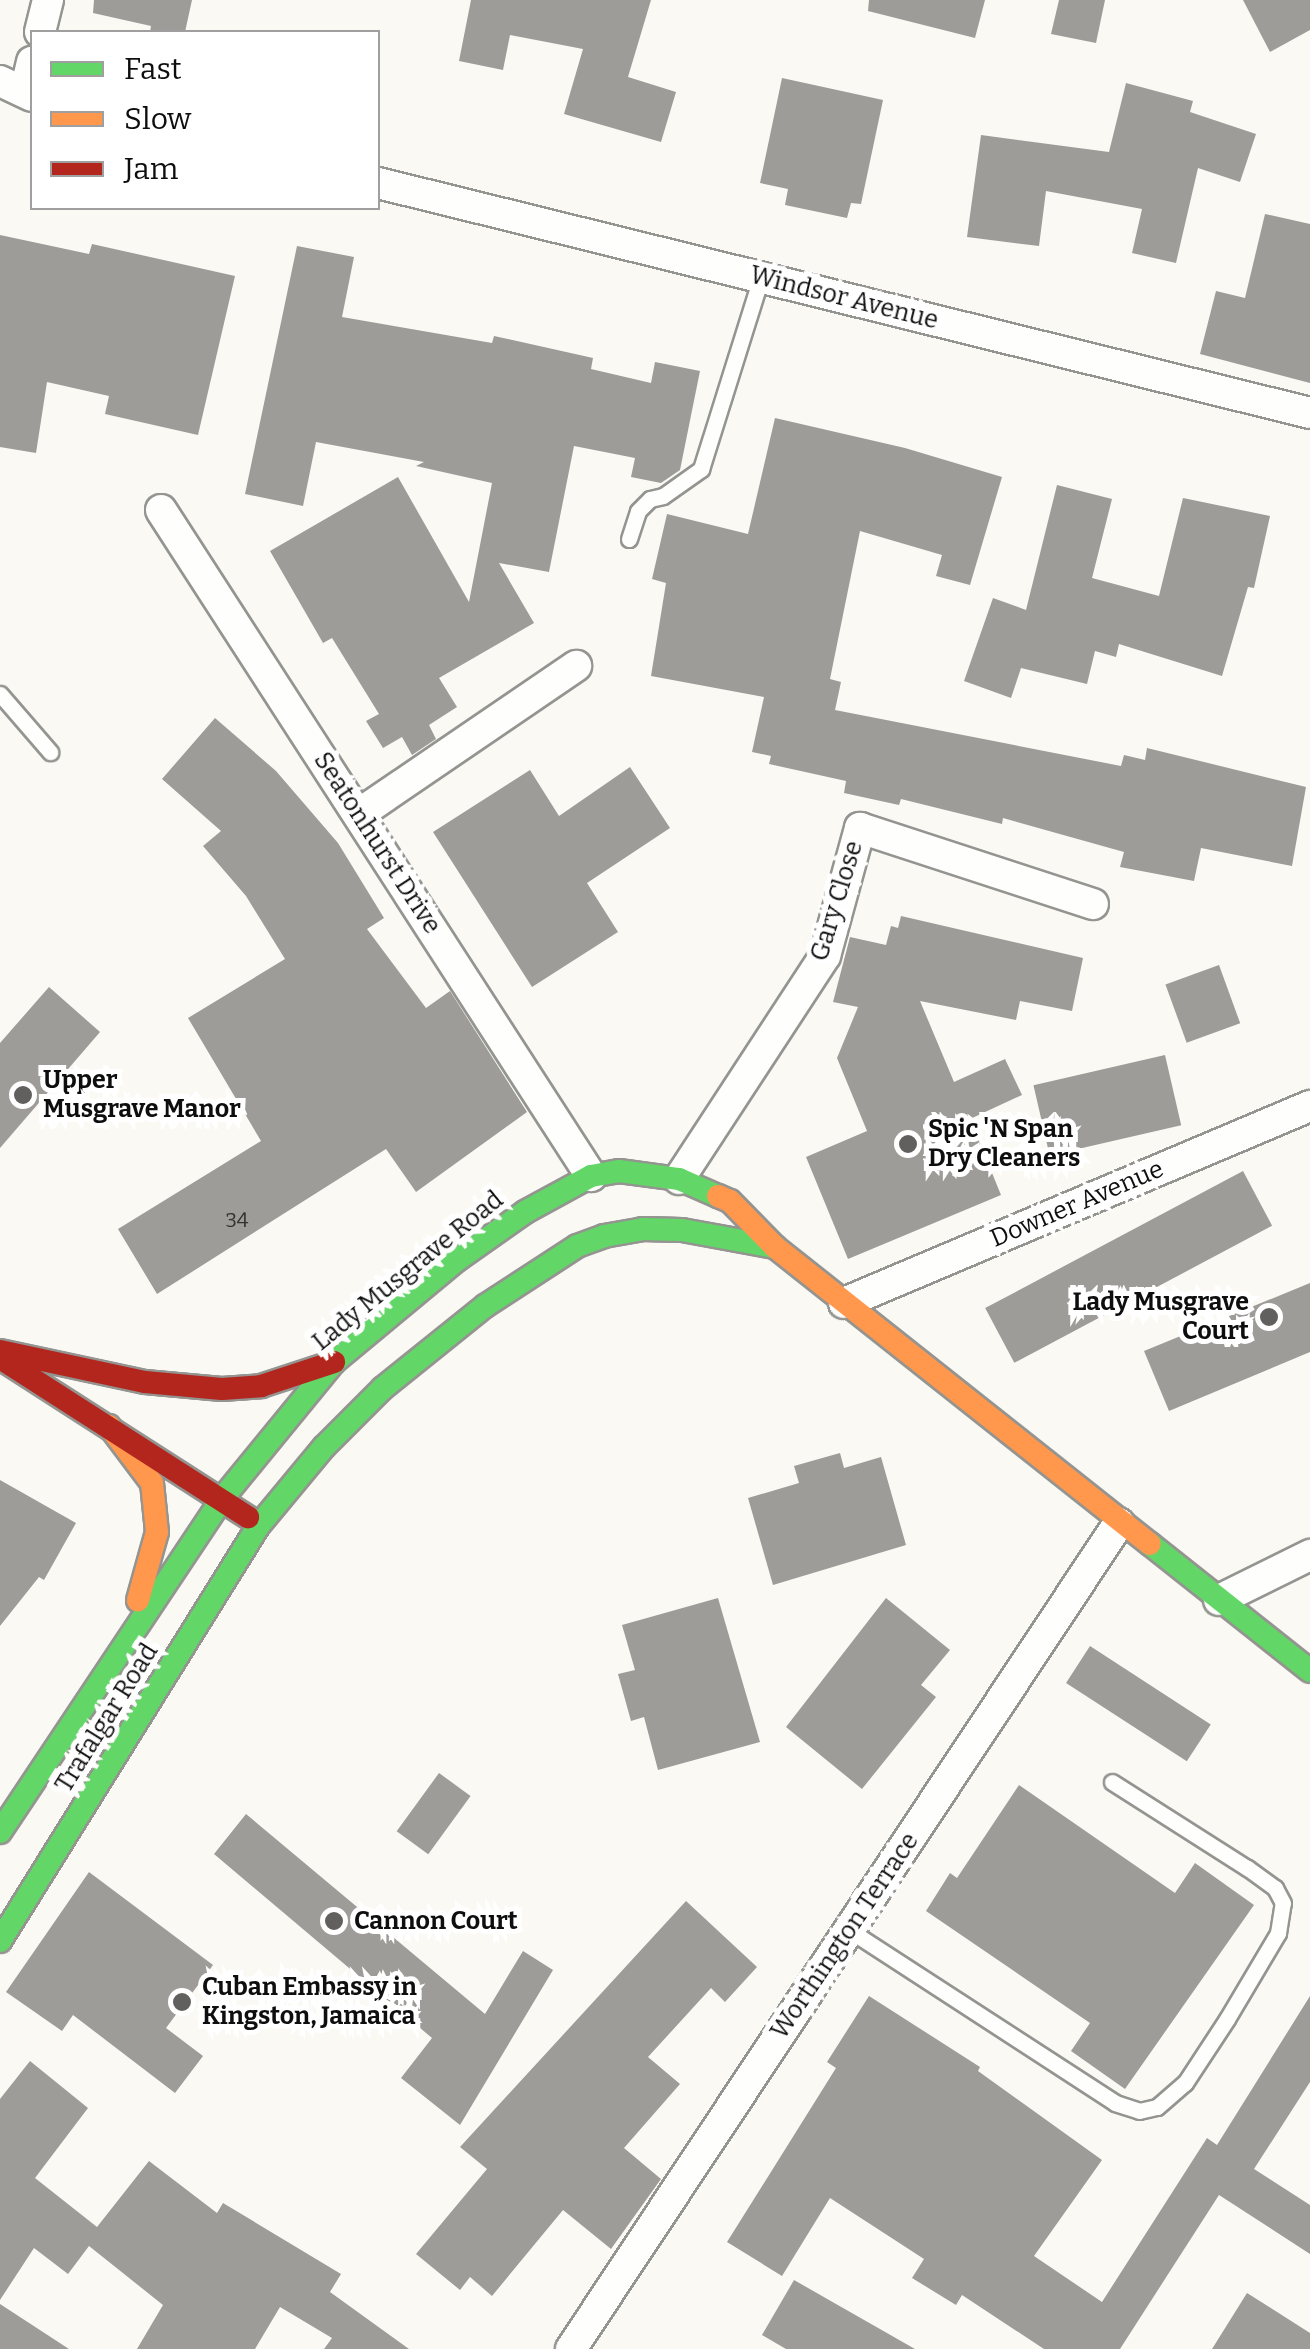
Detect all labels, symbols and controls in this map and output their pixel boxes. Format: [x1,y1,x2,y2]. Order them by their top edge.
legend [30,30,380,210]
text: Fast [124,51,182,87]
text: Slow [124,101,191,137]
text: Jam [124,151,178,187]
street label: Windsor Avenue [747,260,941,336]
street label: Seatonhurst Drive [307,747,447,939]
street label: Gary Close [805,837,869,965]
place label: Upper Musgrave Manor [43,1066,241,1125]
marker: Upper Musgrave Manor [12,1084,34,1106]
place label: Spic 'N Span Dry Cleaners [928,1115,1080,1174]
marker: Spic 'N Span Dry Cleaners [897,1133,919,1155]
street label: Downer Avenue [986,1154,1168,1254]
street label: Lady Musgrave Road [307,1185,509,1357]
house number: 34 [225,1208,249,1232]
place label: Lady Musgrave Court [1072,1288,1249,1347]
marker: Lady Musgrave Court [1258,1306,1280,1328]
street label: Trafalgar Road [49,1638,165,1798]
street label: Worthington Terrace [765,1827,925,2045]
place label: Cannon Court [354,1906,518,1936]
marker: Cannon Court [323,1910,345,1932]
place label: Cuban Embassy in Kingston, Jamaica [202,1973,417,2032]
marker: Cuban Embassy in Kingston, Jamaica [171,1991,193,2013]

